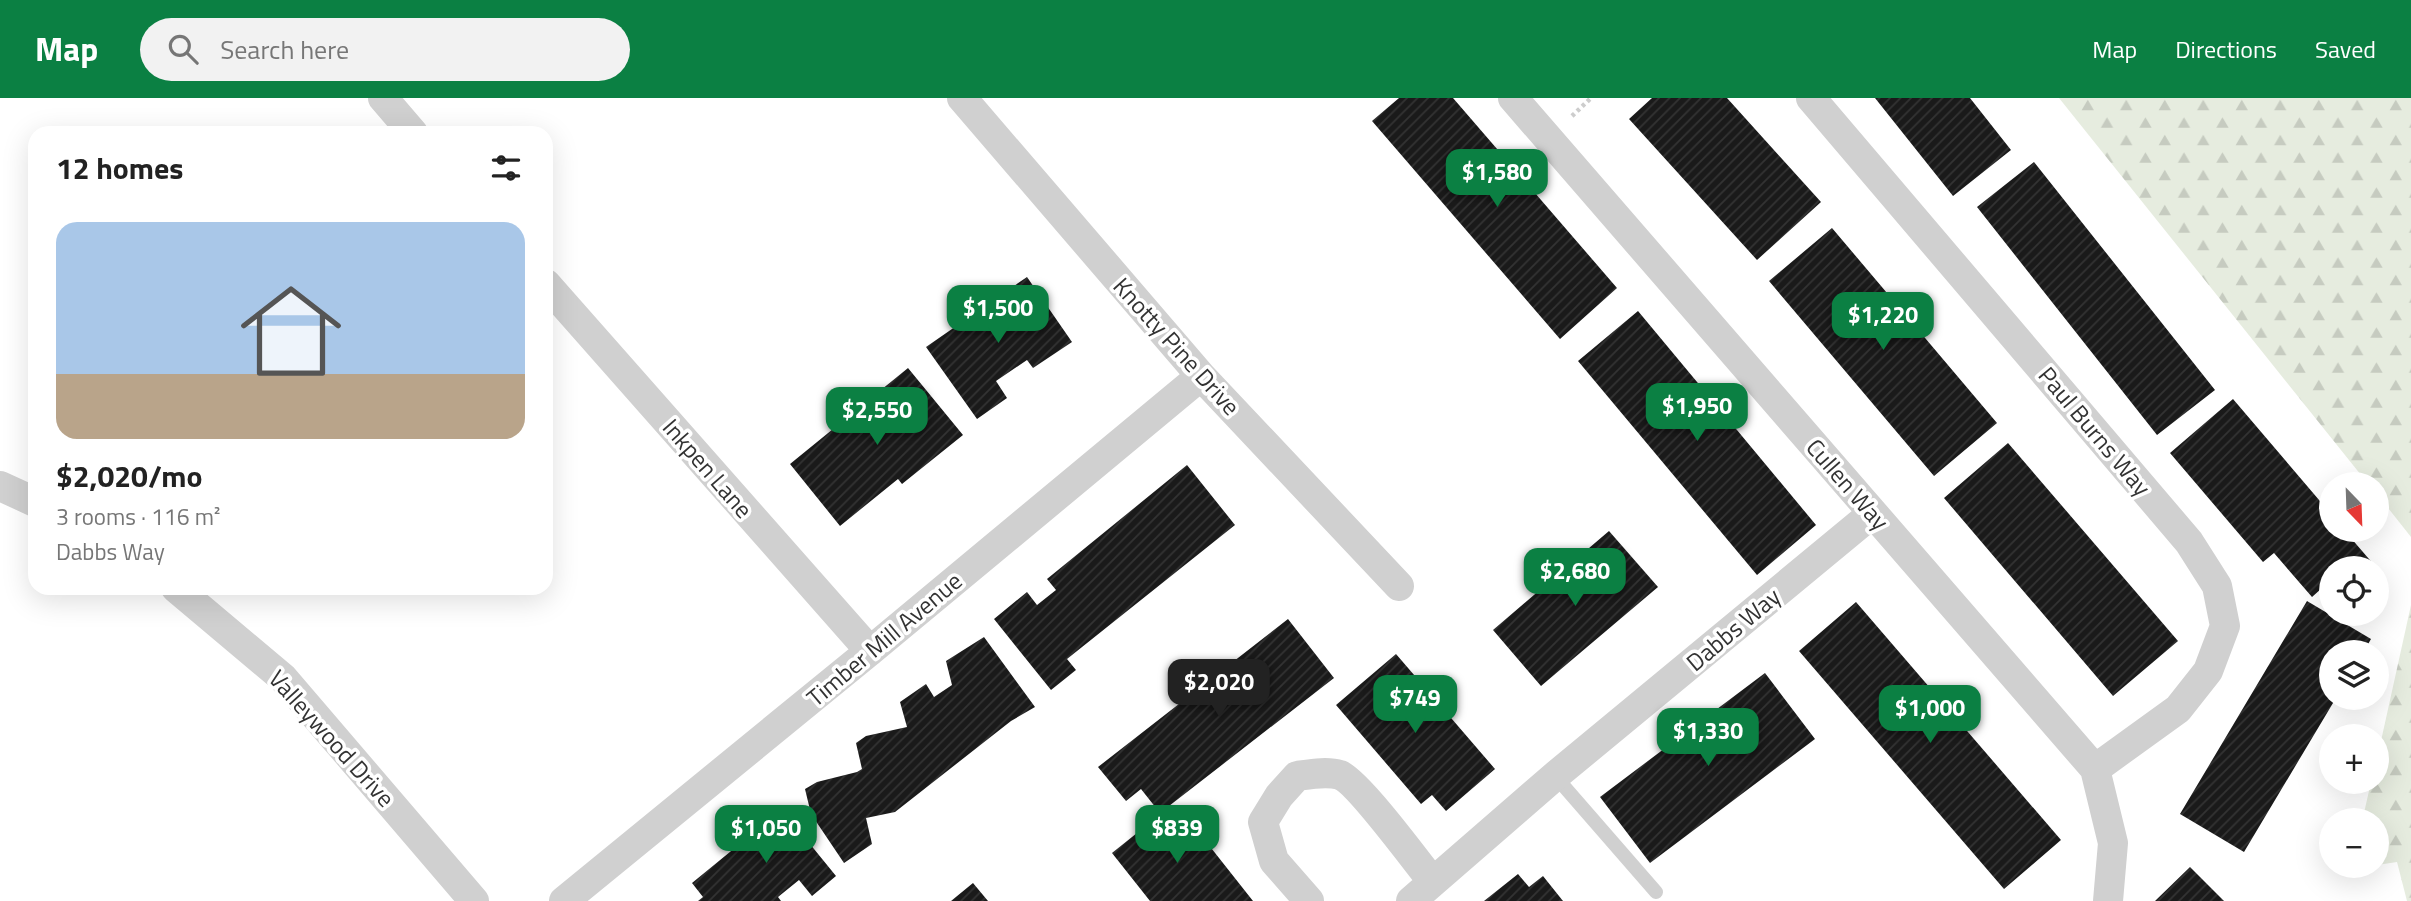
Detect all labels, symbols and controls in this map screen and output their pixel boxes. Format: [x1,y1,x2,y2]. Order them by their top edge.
search box [140,18,630,81]
text: Map [35,24,98,74]
icon: search [164,30,202,68]
text: Search here [220,30,349,69]
text: Map [2092,31,2137,67]
text: Directions [2175,31,2277,67]
text: Saved [2315,31,2376,67]
text: 12 homes [56,145,183,191]
icon: filters [487,149,525,187]
pin: $1,580 [1440,150,1554,209]
text: $1,580 [1462,154,1532,189]
icon: home [228,268,354,394]
street label: Knotty Pine Drive [1105,269,1249,423]
pin: $1,500 [941,286,1055,345]
text: $1,500 [963,290,1033,325]
pin: $1,220 [1826,292,1940,352]
text: $1,220 [1848,297,1918,332]
street label: Paul Burns Way [2030,358,2160,504]
pin: $1,950 [1640,384,1754,443]
pin: $2,550 [820,388,934,447]
text: $1,950 [1662,388,1732,423]
text: $2,550 [842,392,912,427]
street label: Inkpen Lane [654,410,762,526]
street label: Cullen Way [1798,430,1898,538]
text: $2,020/mo [56,453,202,499]
north arrow [2319,472,2389,542]
map controls [2319,472,2389,878]
text: 3 rooms · 116 m² [56,499,220,534]
text: Dabbs Way [56,534,165,569]
pin: $2,680 [1518,548,1632,608]
text: $2,680 [1540,553,1610,588]
button: locate [2319,556,2389,626]
street label: Timber Mill Avenue [798,563,970,715]
street label: Dabbs Way [1678,578,1788,679]
button: layers [2319,640,2389,710]
pin: $2,020 [1162,660,1276,719]
street label: Valleywood Drive [260,661,404,815]
text: $2,020 [1184,664,1254,699]
pin: $749 [1374,676,1456,735]
text: $749 [1389,680,1441,715]
pin: $1,000 [1873,686,1987,745]
text: $1,000 [1895,690,1965,725]
pin: $1,330 [1651,708,1765,768]
text: $1,330 [1673,713,1743,748]
button: + [2319,724,2389,794]
pin: $1,050 [709,806,823,865]
pin: $839 [1136,806,1218,865]
button: − [2319,808,2389,878]
text: $1,050 [731,810,801,845]
text: $839 [1151,810,1203,845]

